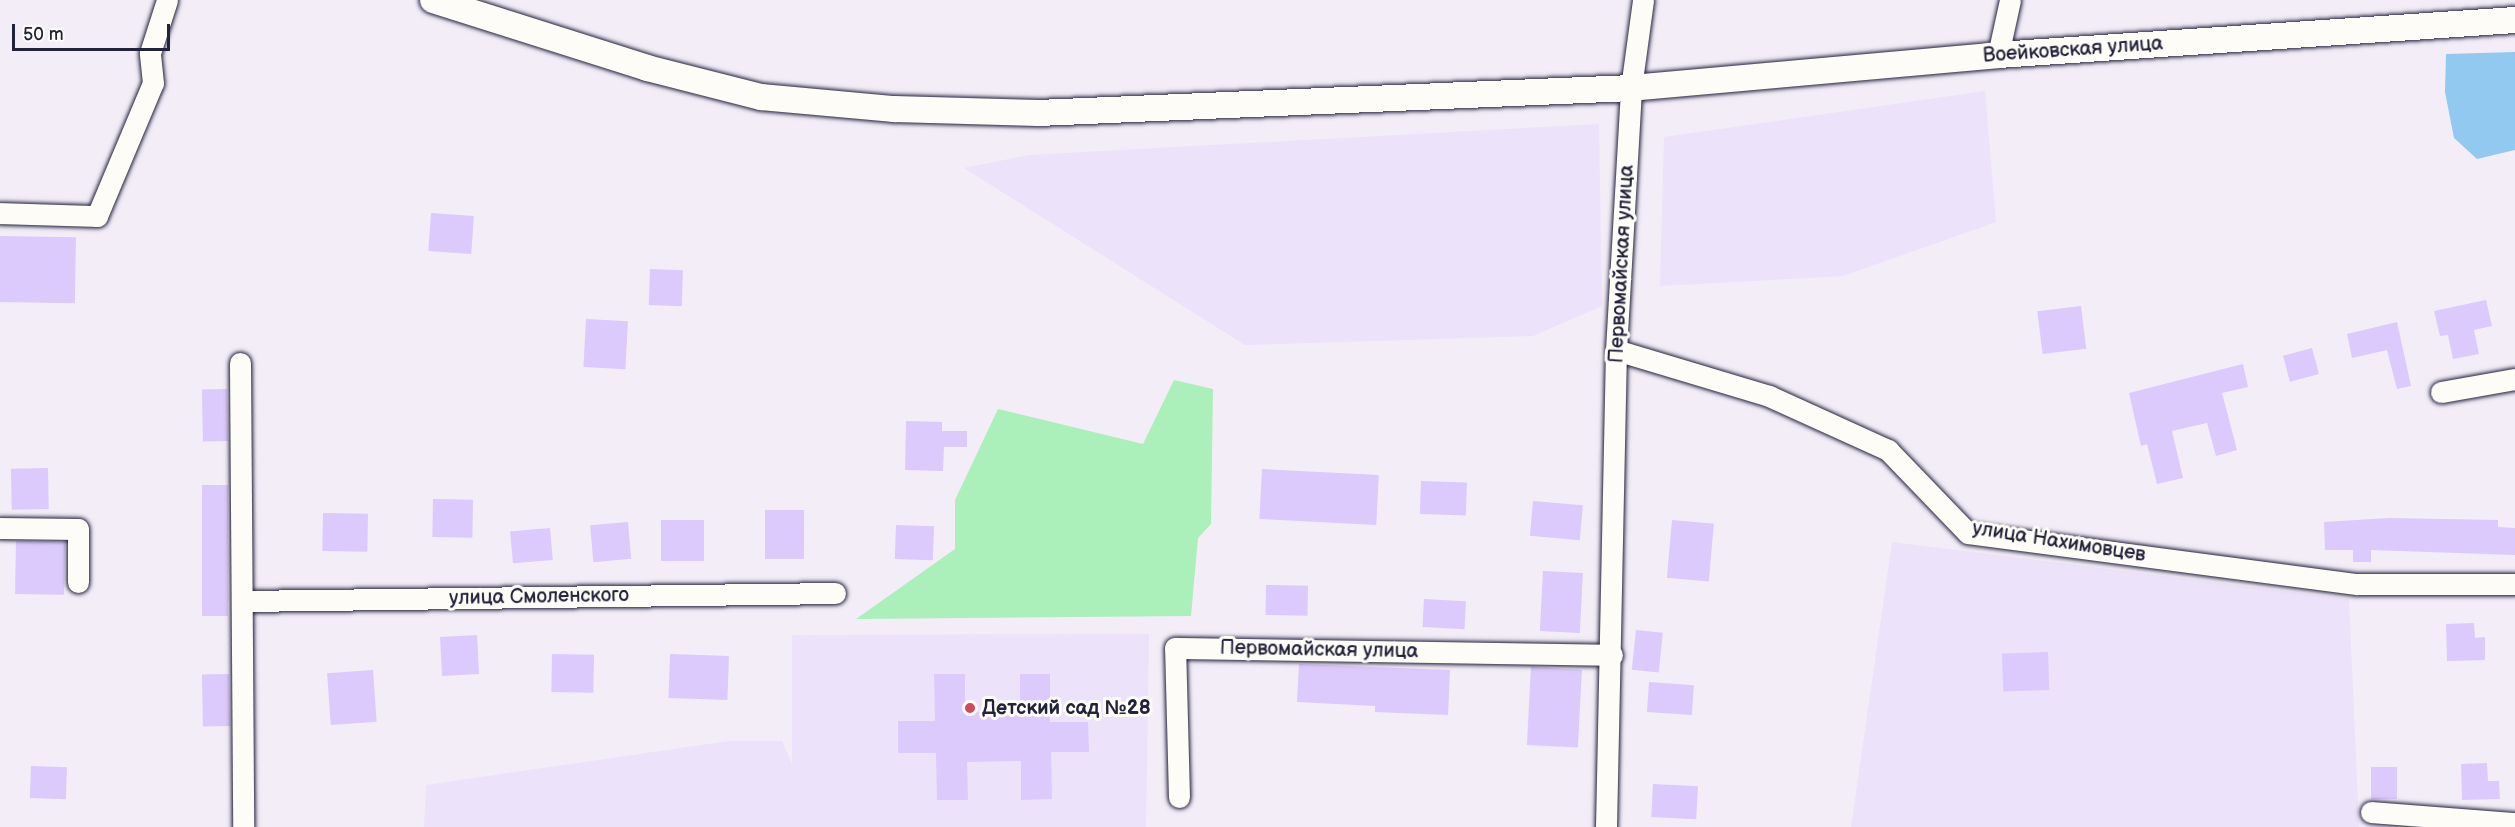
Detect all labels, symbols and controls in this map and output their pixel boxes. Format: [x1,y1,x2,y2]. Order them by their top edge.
scale bar [15,12,172,50]
text: 50 m [23,24,64,45]
street label: Воейковская улица [1982,32,2164,68]
street label: Первомайская улица [1605,164,1639,364]
street label: улица Нахимовцев [1971,516,2147,568]
street label: улица Смоленского [449,583,629,611]
street label: Первомайская улица [1220,636,1418,664]
place label: Детский сад №28 [982,696,1151,720]
marker: Детский сад №28 [963,701,977,715]

